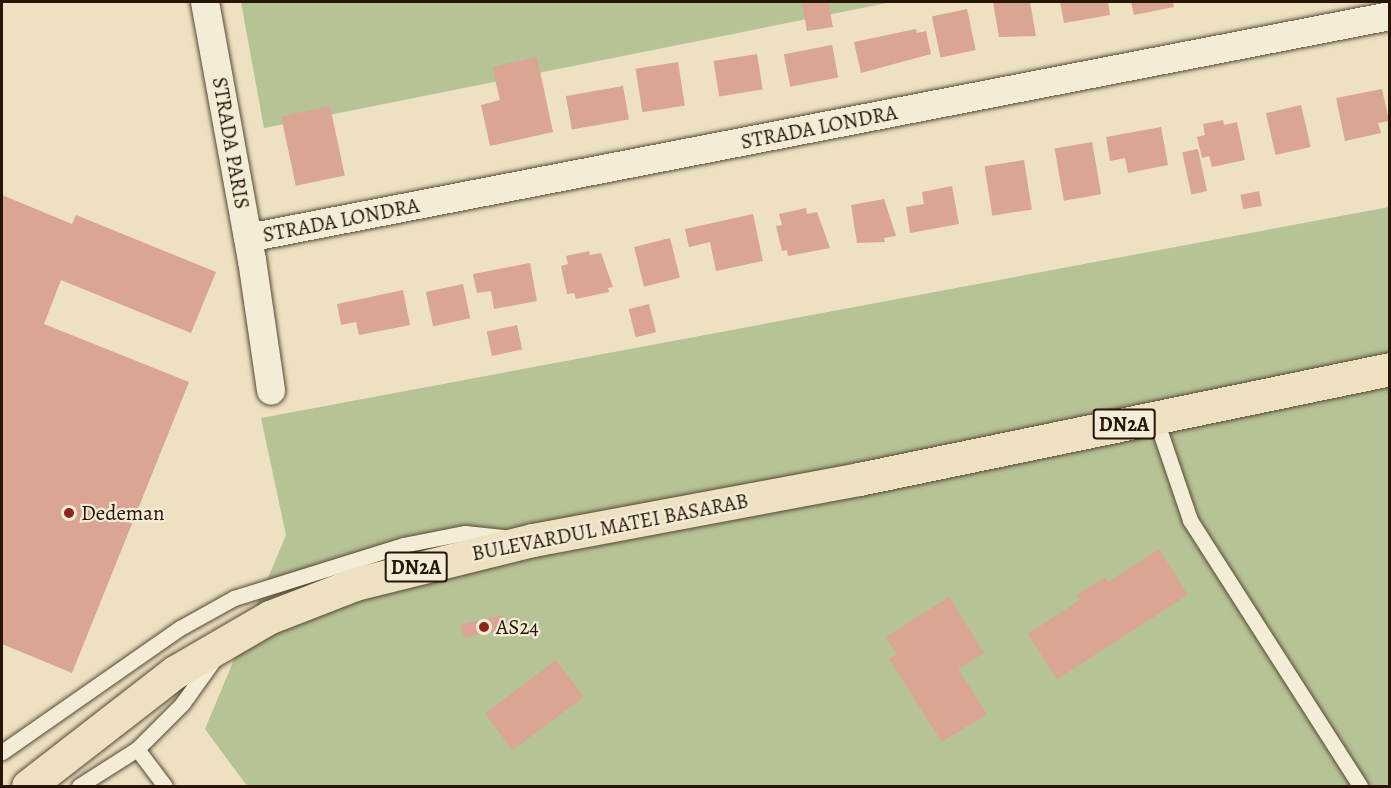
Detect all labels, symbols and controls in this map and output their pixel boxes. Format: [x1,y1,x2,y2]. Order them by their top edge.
street label: STRADA PARIS [207,75,255,211]
street label: STRADA LONDRA [739,99,899,155]
street label: STRADA LONDRA [261,192,421,248]
road number: DN2A [1092,407,1156,441]
street label: BULEVARDUL MATEI BASARAB [470,488,750,566]
place label: Dedeman [81,500,165,526]
marker: Dedeman [62,506,76,520]
road number: DN2A [384,550,448,584]
place label: AS24 [496,614,539,640]
marker: AS24 [477,620,491,634]

